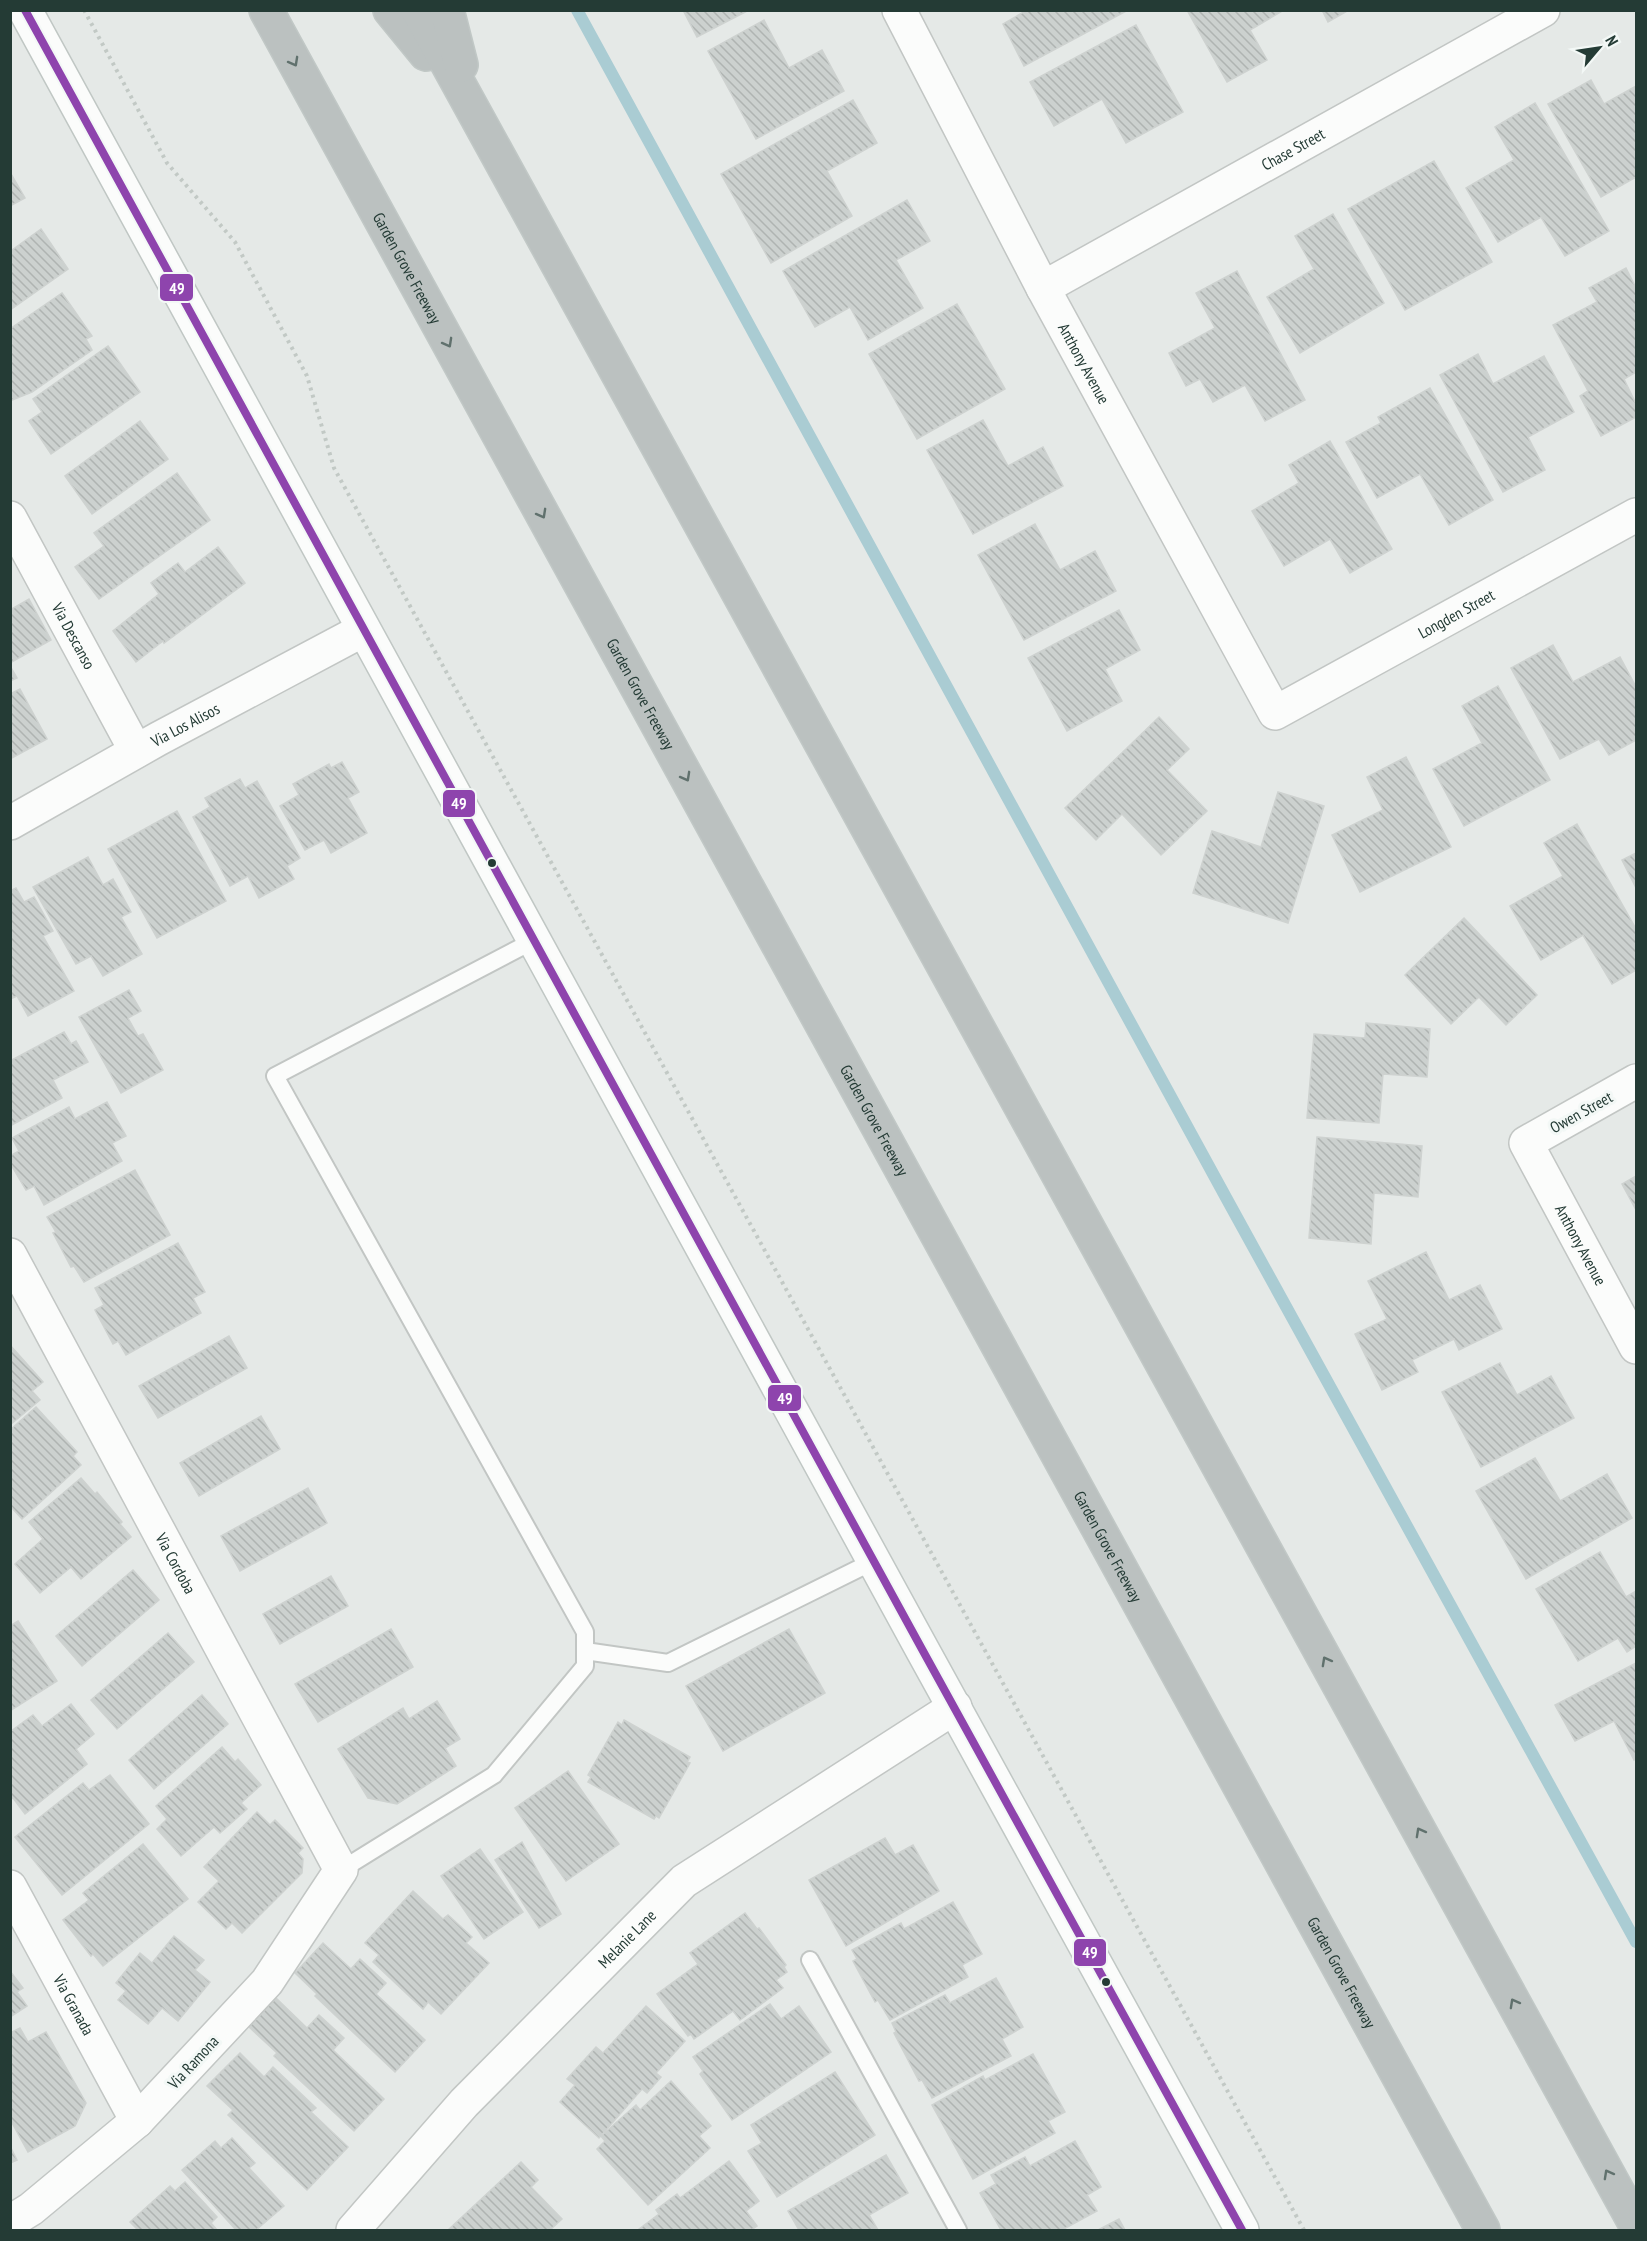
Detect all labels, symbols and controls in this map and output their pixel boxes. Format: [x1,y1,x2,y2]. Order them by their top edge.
north arrow [1569,18,1629,78]
text: N [1601,32,1623,49]
one-way arrow [287,56,298,66]
street label: Chase Street [1258,123,1329,175]
street label: Garden Grove Freeway [369,209,446,327]
line badge: 49 [159,273,194,302]
text: 49 [169,278,185,298]
street label: Anthony Avenue [1054,320,1114,407]
one-way arrow [441,337,452,347]
one-way arrow [535,508,546,518]
street label: Longden Street [1415,584,1498,643]
street label: Via Descanso [47,598,100,673]
street label: Garden Grove Freeway [602,635,679,753]
street label: Via Los Alisos [147,698,223,751]
one-way arrow [679,771,690,781]
line badge: 49 [442,789,476,818]
text: 49 [451,793,467,813]
unlabelled marker [486,857,498,869]
street label: Garden Grove Freeway [836,1061,913,1179]
street label: Owen Street [1546,1086,1616,1137]
street label: Anthony Avenue [1551,1201,1611,1289]
line badge: 49 [767,1384,802,1412]
text: 49 [777,1388,793,1408]
street label: Garden Grove Freeway [1070,1487,1147,1605]
street label: Via Cordoba [151,1528,200,1597]
one-way arrow [1322,1657,1333,1668]
one-way arrow [1416,1828,1427,1838]
street label: Melanie Lane [594,1905,660,1972]
street label: Garden Grove Freeway [1303,1913,1380,2032]
line badge: 49 [1073,1938,1107,1967]
text: 49 [1082,1942,1098,1962]
street label: Via Granada [49,1970,98,2039]
unlabelled marker [1100,1976,1112,1988]
one-way arrow [1510,1999,1521,2009]
street label: Via Ramona [163,2031,223,2094]
one-way arrow [1604,2170,1615,2180]

